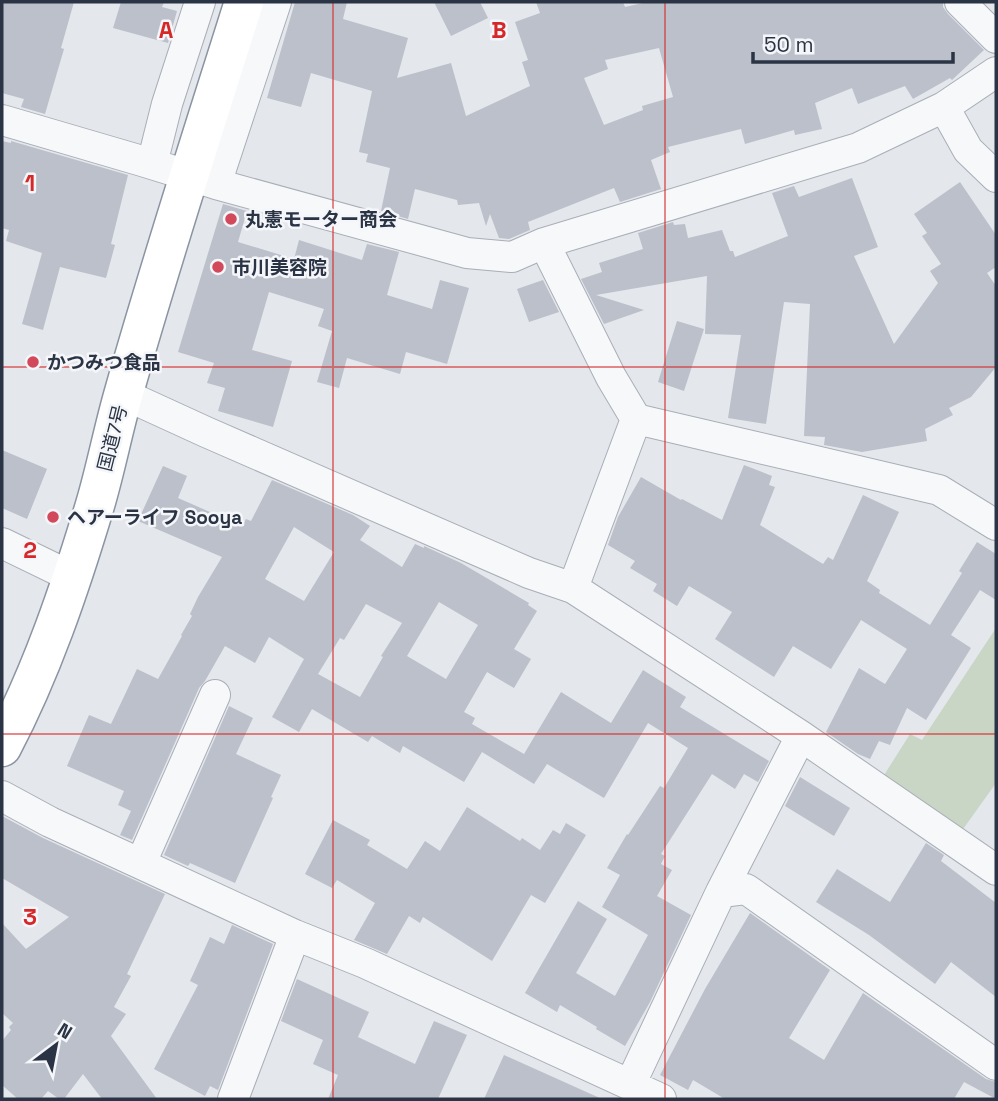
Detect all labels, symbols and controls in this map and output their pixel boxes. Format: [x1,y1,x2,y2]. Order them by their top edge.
text: A [159,15,174,45]
text: B [491,15,507,45]
scale bar [753,21,953,65]
text: 50 m [764,31,814,58]
text: 1 [25,168,35,198]
place label: 丸憲モーター商会 [245,207,397,232]
marker: 丸憲モーター商会 [223,211,239,227]
place label: 市川美容院 [232,255,327,280]
marker: 市川美容院 [210,259,226,275]
place label: かつみつ食品 [47,350,161,375]
marker: かつみつ食品 [25,354,41,370]
street label: 国道7号 [92,402,133,474]
place label: ヘアーライフ Sooya [67,505,242,530]
marker: ヘアーライフ Sooya [45,509,61,525]
text: 2 [23,535,37,565]
text: 3 [23,902,37,932]
north arrow [21,1010,91,1080]
text: N [53,1017,77,1045]

